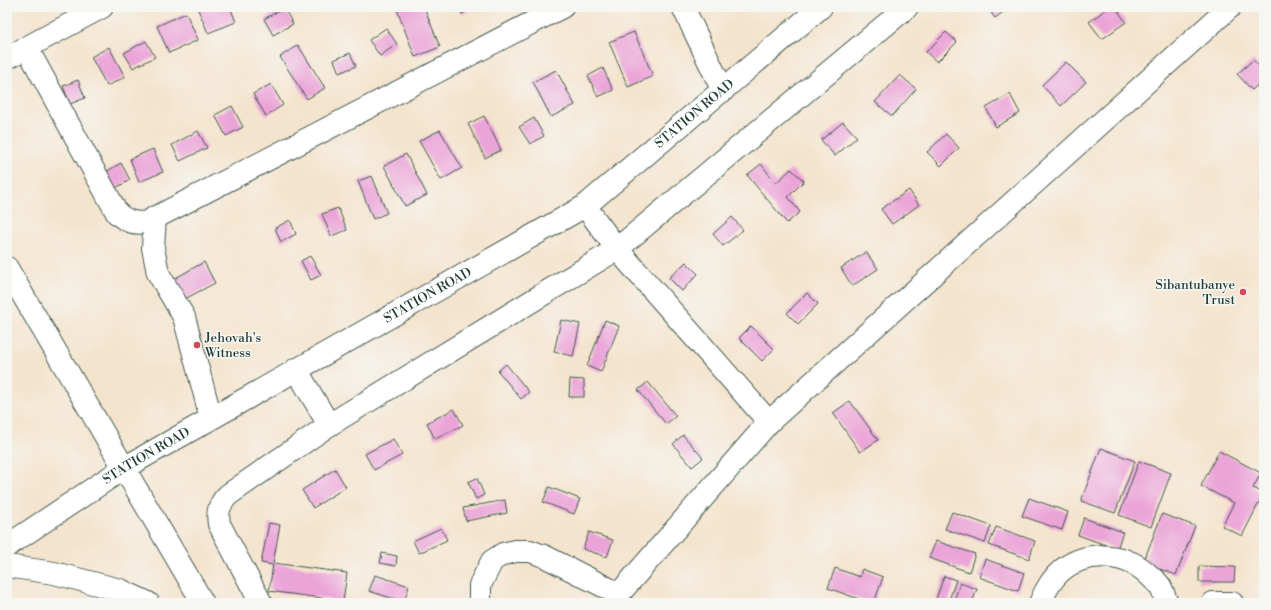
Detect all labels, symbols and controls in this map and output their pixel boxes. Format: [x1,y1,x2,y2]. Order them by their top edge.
street label: STATION ROAD [652,76,737,152]
street label: STATION ROAD [381,264,475,327]
place label: Sibantubanye Trust [1155,277,1235,308]
marker: Sibantubanye Trust [1238,287,1248,297]
place label: Jehovah's Witness [204,330,262,361]
marker: Jehovah's Witness [192,340,202,350]
street label: STATION ROAD [100,424,193,488]

